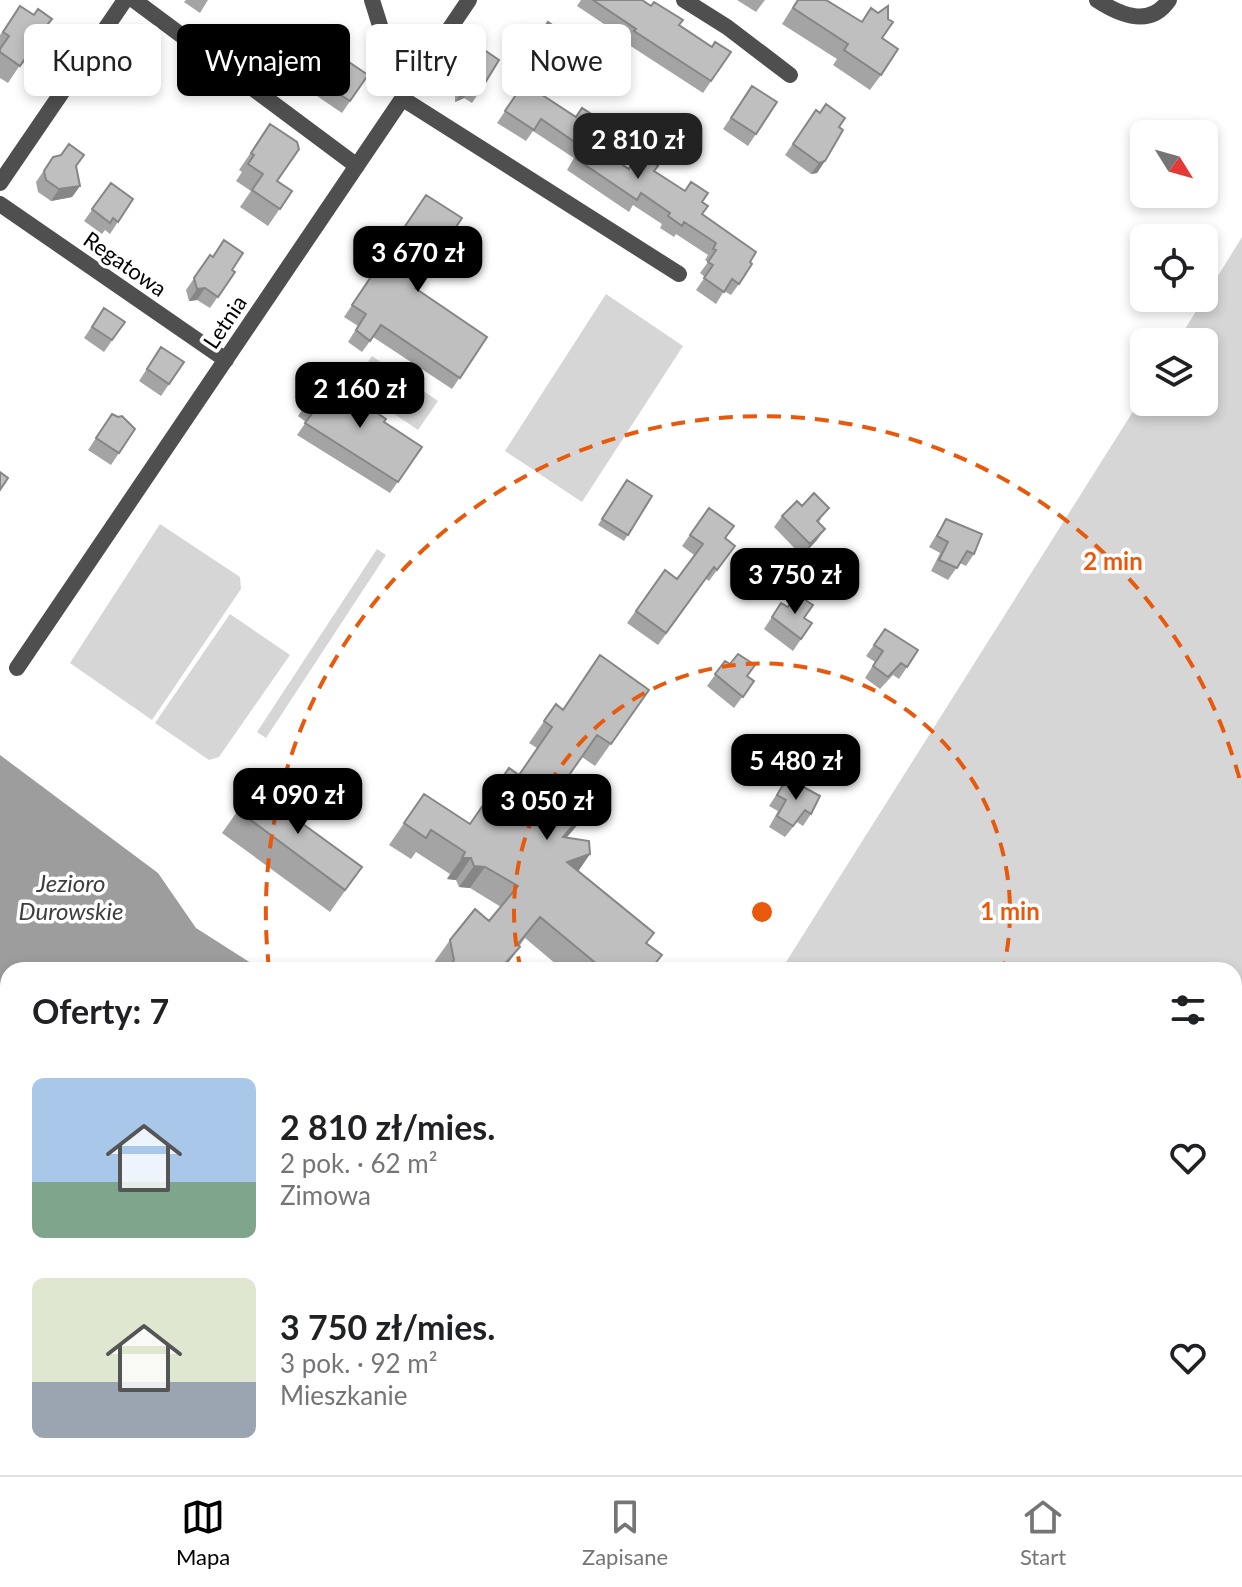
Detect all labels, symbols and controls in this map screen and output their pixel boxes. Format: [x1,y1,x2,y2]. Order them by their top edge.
chip: Kupno [24,24,161,96]
chip: Wynajem [177,24,350,96]
chip: Filtry [366,24,486,96]
chip: Nowe [502,24,631,96]
pin: 2 810 zł [555,113,721,181]
north arrow [1130,120,1218,208]
map controls [1130,120,1218,416]
text: 2 810 zł [591,123,685,155]
button: locate [1130,224,1218,312]
street label: Regatowa [79,225,172,302]
pin: 3 670 zł [335,226,501,294]
text: 3 670 zł [371,236,465,268]
street label: Letnia [197,290,252,353]
button: layers [1130,328,1218,416]
pin: 2 160 zł [277,362,443,430]
text: 2 160 zł [313,372,407,404]
text: 2 min [1083,546,1143,575]
pin: 3 750 zł [712,548,878,616]
text: 3 750 zł [748,558,842,590]
pin: 5 480 zł [713,734,879,802]
text: 5 480 zł [749,744,843,776]
pin: 4 090 zł [215,768,381,836]
pin: 3 050 zł [464,774,630,842]
text: 4 090 zł [251,778,345,810]
text: 3 050 zł [500,784,594,816]
water label: Jezioro Durowskie [19,868,123,925]
text: 1 min [980,896,1040,925]
centre of rings [748,898,776,926]
icon: filters [1166,988,1210,1032]
text: Oferty: 7 [32,990,169,1031]
text: 2 810 zł/mies. [280,1106,495,1147]
icon: home [96,1110,192,1206]
icon: heart [1166,1136,1210,1180]
text: 2 pok. · 62 m² [280,1147,437,1179]
text: Zimowa [280,1179,371,1211]
text: 3 750 zł/mies. [280,1306,495,1347]
icon: home [96,1310,192,1406]
icon: heart [1166,1336,1210,1380]
text: 3 pok. · 92 m² [280,1347,437,1379]
text: Mieszkanie [280,1379,408,1411]
tab: Mapa [176,1495,230,1570]
tab: Zapisane [582,1495,668,1570]
tab: Start [1020,1495,1066,1570]

